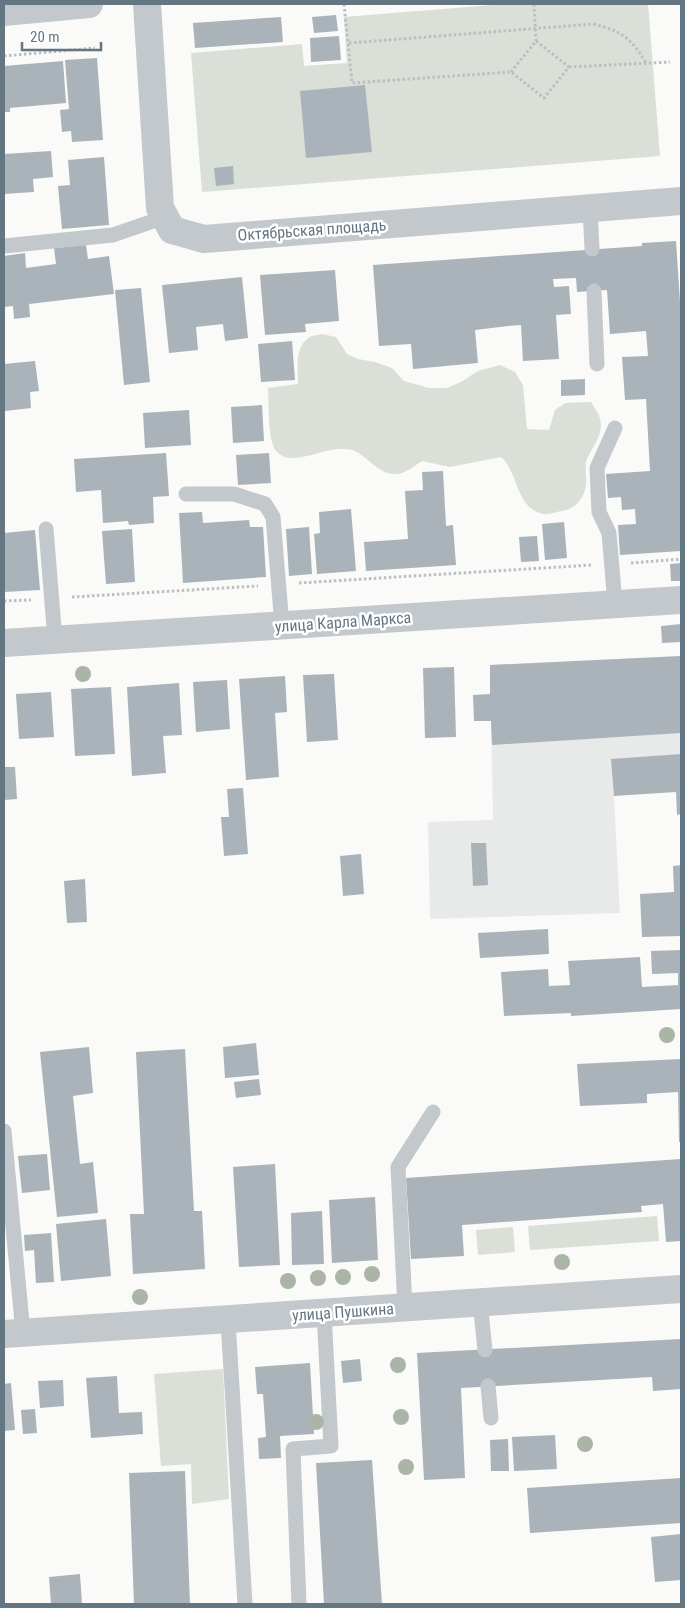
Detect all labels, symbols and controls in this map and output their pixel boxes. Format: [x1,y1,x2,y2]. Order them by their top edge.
scale bar [22,20,101,52]
text: 20 m [30,28,60,46]
street label: Октябрьская площадь [237,215,387,245]
street label: улица Карла Маркса [274,608,412,636]
street label: улица Пушкина [292,1299,394,1325]

